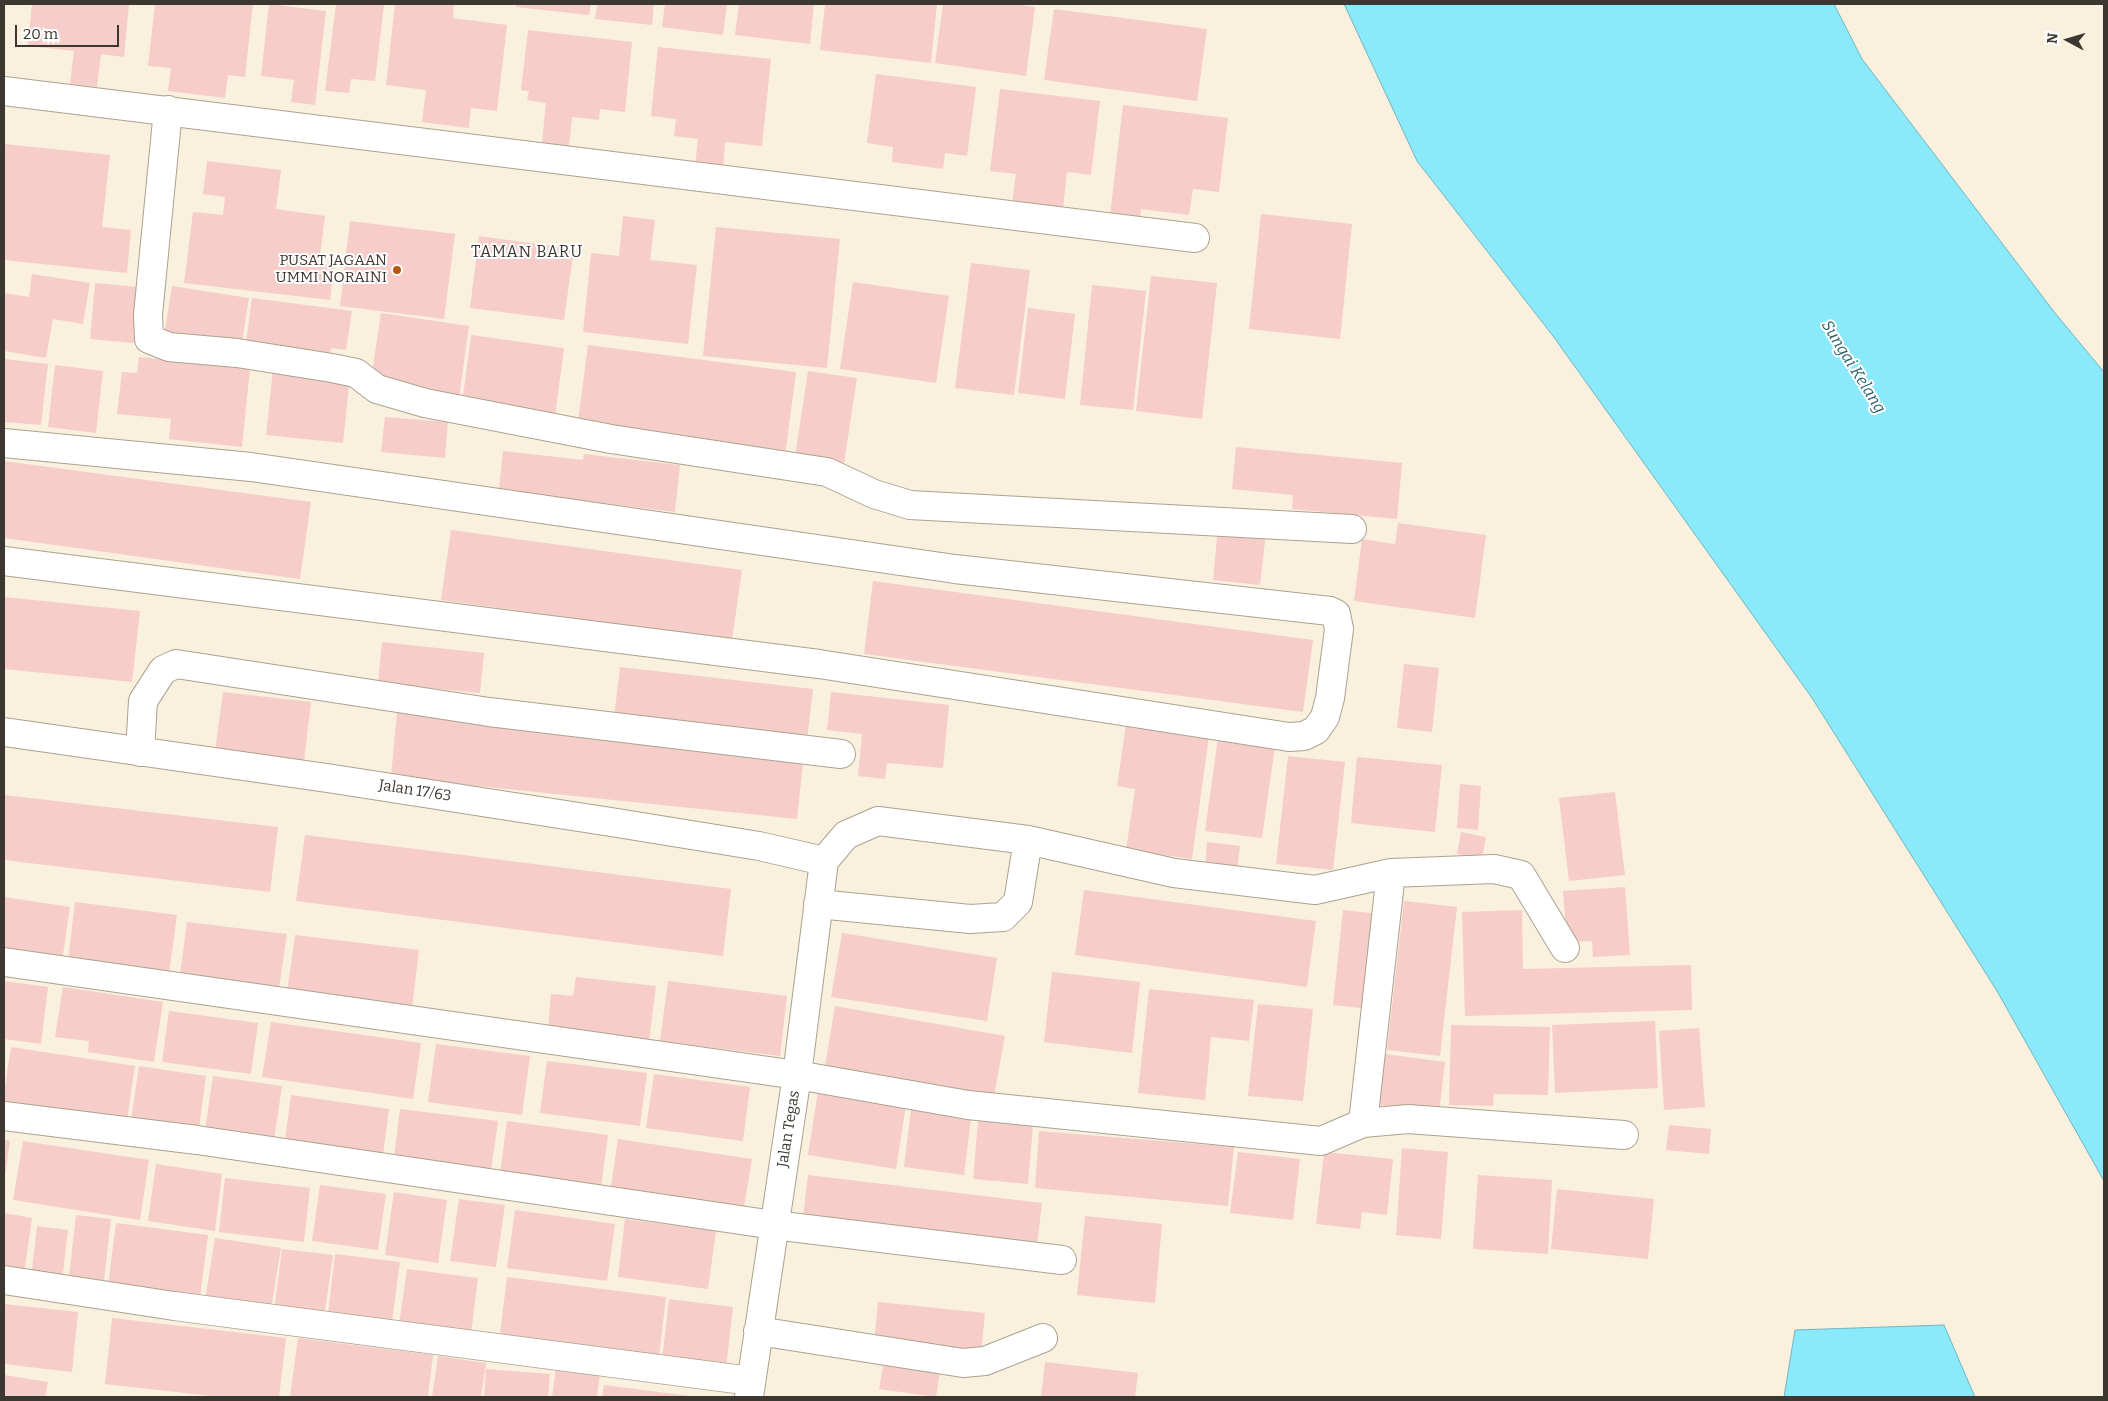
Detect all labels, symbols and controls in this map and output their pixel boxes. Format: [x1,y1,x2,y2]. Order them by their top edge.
scale bar [18,15,121,47]
north arrow [2043,15,2093,65]
text: 20 m [23,25,58,43]
text: N [2044,32,2062,45]
district label: TAMAN BARU [470,243,584,263]
place label: PUSAT JAGAAN UMMI NORAINI [276,252,387,287]
marker: PUSAT JAGAAN UMMI NORAINI [391,264,403,276]
water label: Sungai Kelang [1817,317,1889,417]
street label: Jalan 17/63 [378,776,452,806]
street label: Jalan Tegas [774,1089,804,1169]

